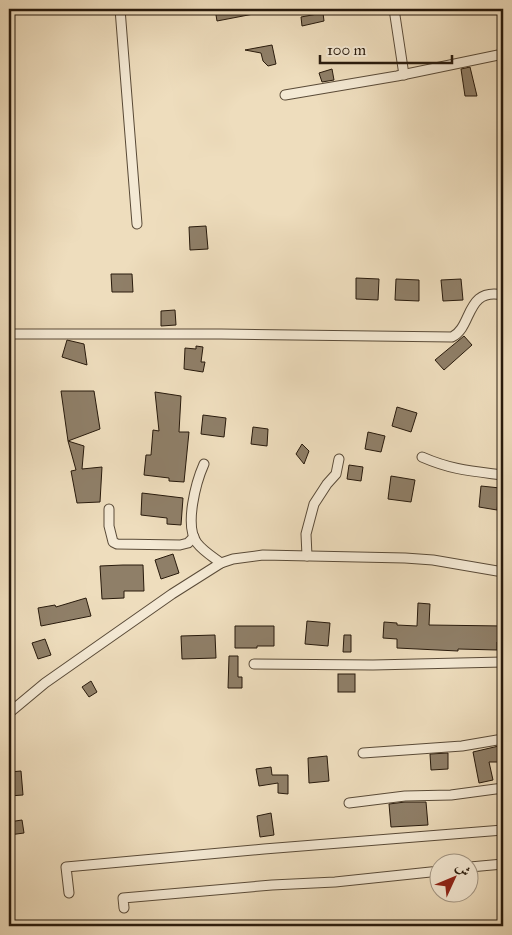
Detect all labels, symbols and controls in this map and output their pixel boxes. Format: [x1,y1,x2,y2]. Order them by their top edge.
scale bar [320,32,452,64]
text: 100 m [327,41,367,59]
north arrow [430,852,480,902]
text: ش [452,858,474,880]

